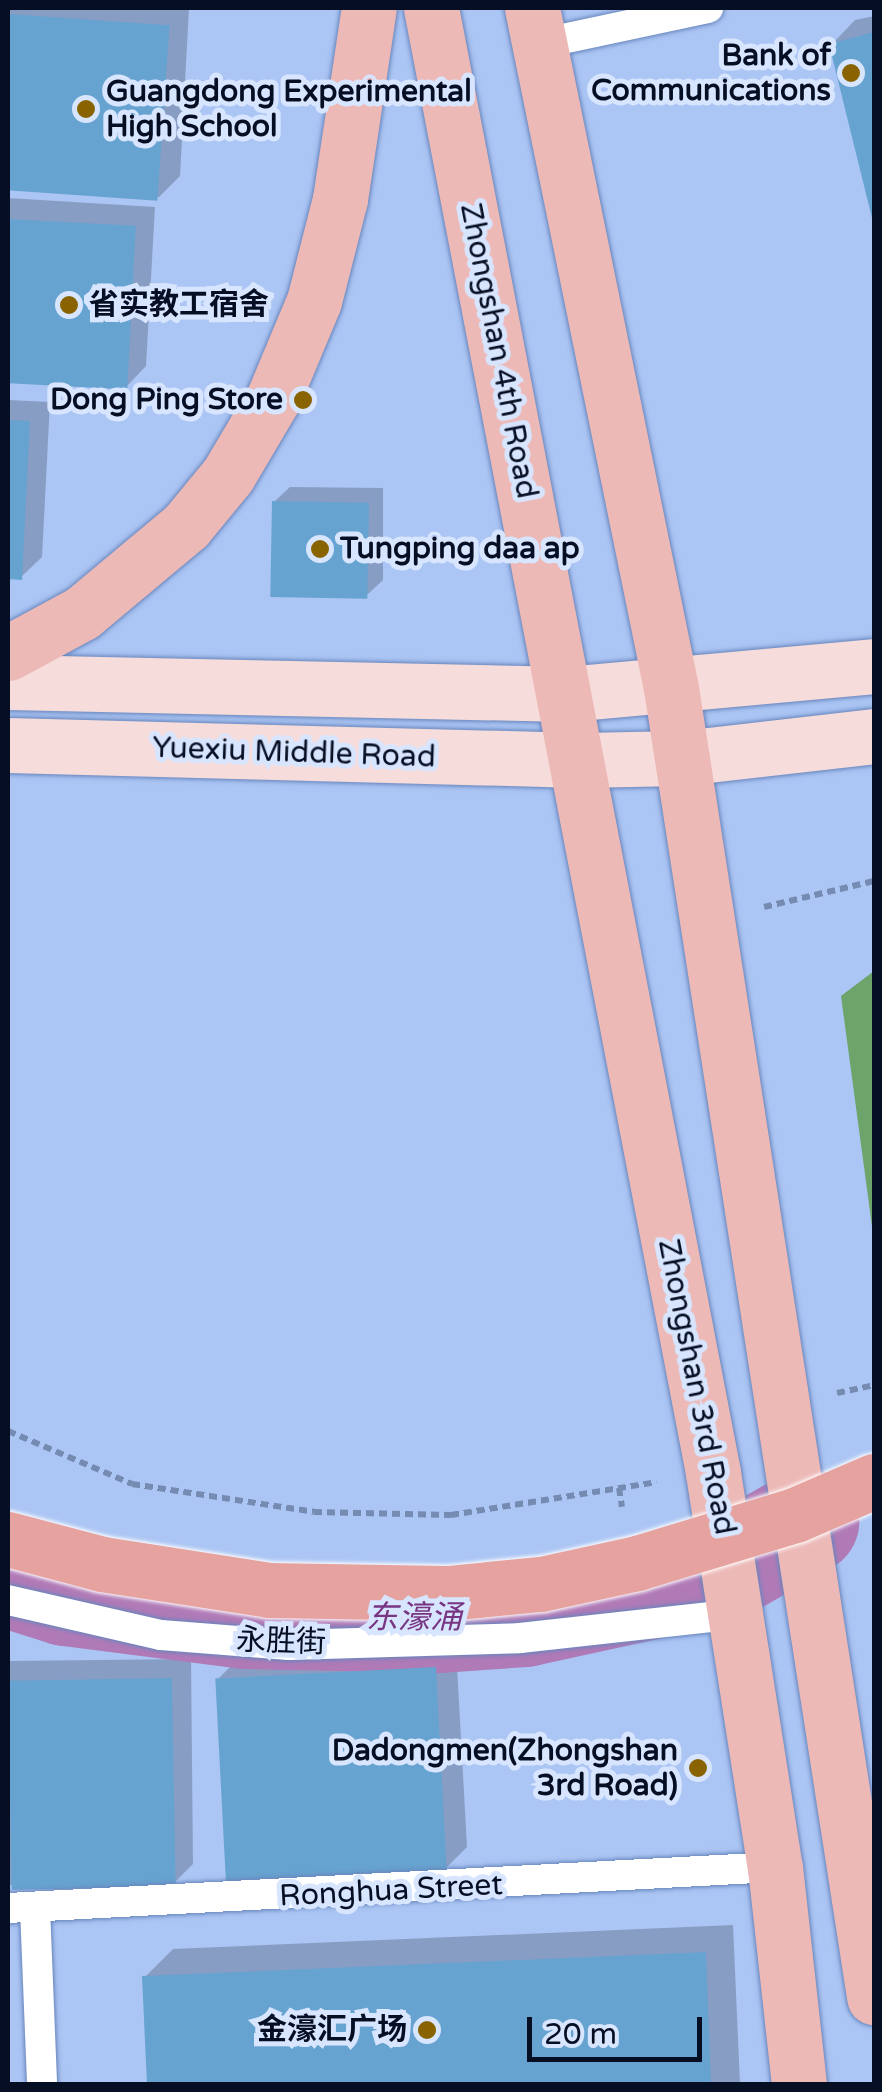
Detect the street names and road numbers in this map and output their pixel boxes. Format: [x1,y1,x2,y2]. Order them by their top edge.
street label: Zhongshan 4th Road [452,200,544,502]
street label: Yuexiu Middle Road [152,730,436,776]
street label: Zhongshan 3rd Road [650,1236,742,1538]
street label: 永胜街 [235,1622,327,1662]
street label: Ronghua Street [278,1867,504,1915]

